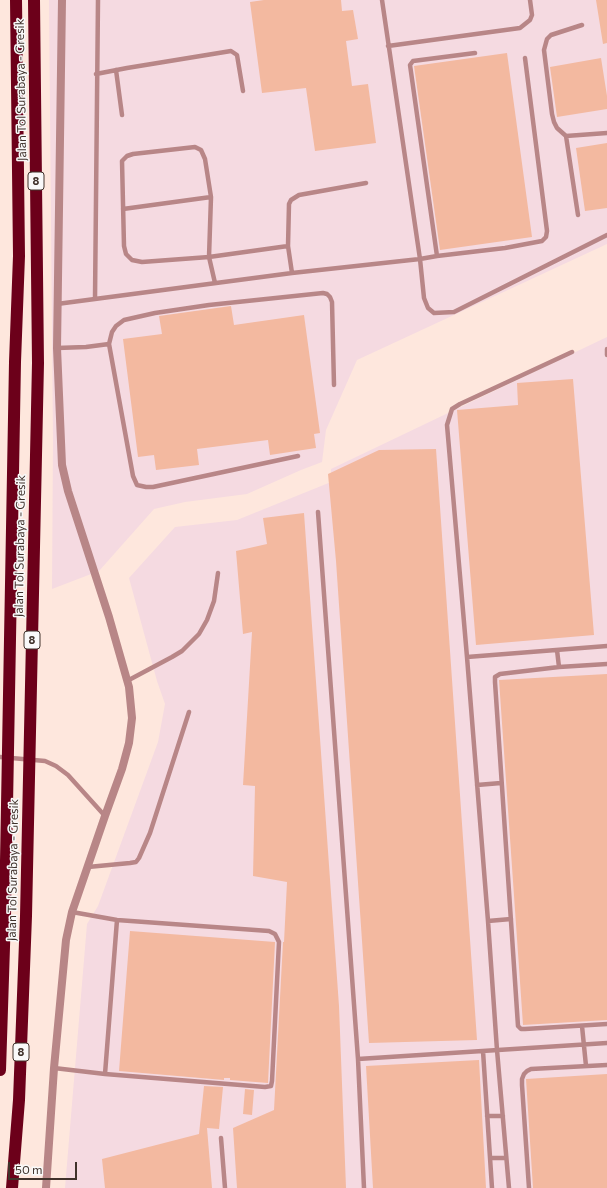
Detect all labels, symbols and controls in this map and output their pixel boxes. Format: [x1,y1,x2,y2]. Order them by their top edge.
street label: Jalan Tol Surabaya - Gresik [13,19,29,161]
road number: 8 [28,172,44,190]
street label: Jalan Tol Surabaya - Gresik [12,475,28,617]
road number: 8 [24,631,40,649]
street label: Jalan Tol Surabaya - Gresik [5,799,21,941]
road number: 8 [13,1043,29,1061]
scale bar [10,1154,79,1180]
text: 50 m [15,1162,43,1176]

